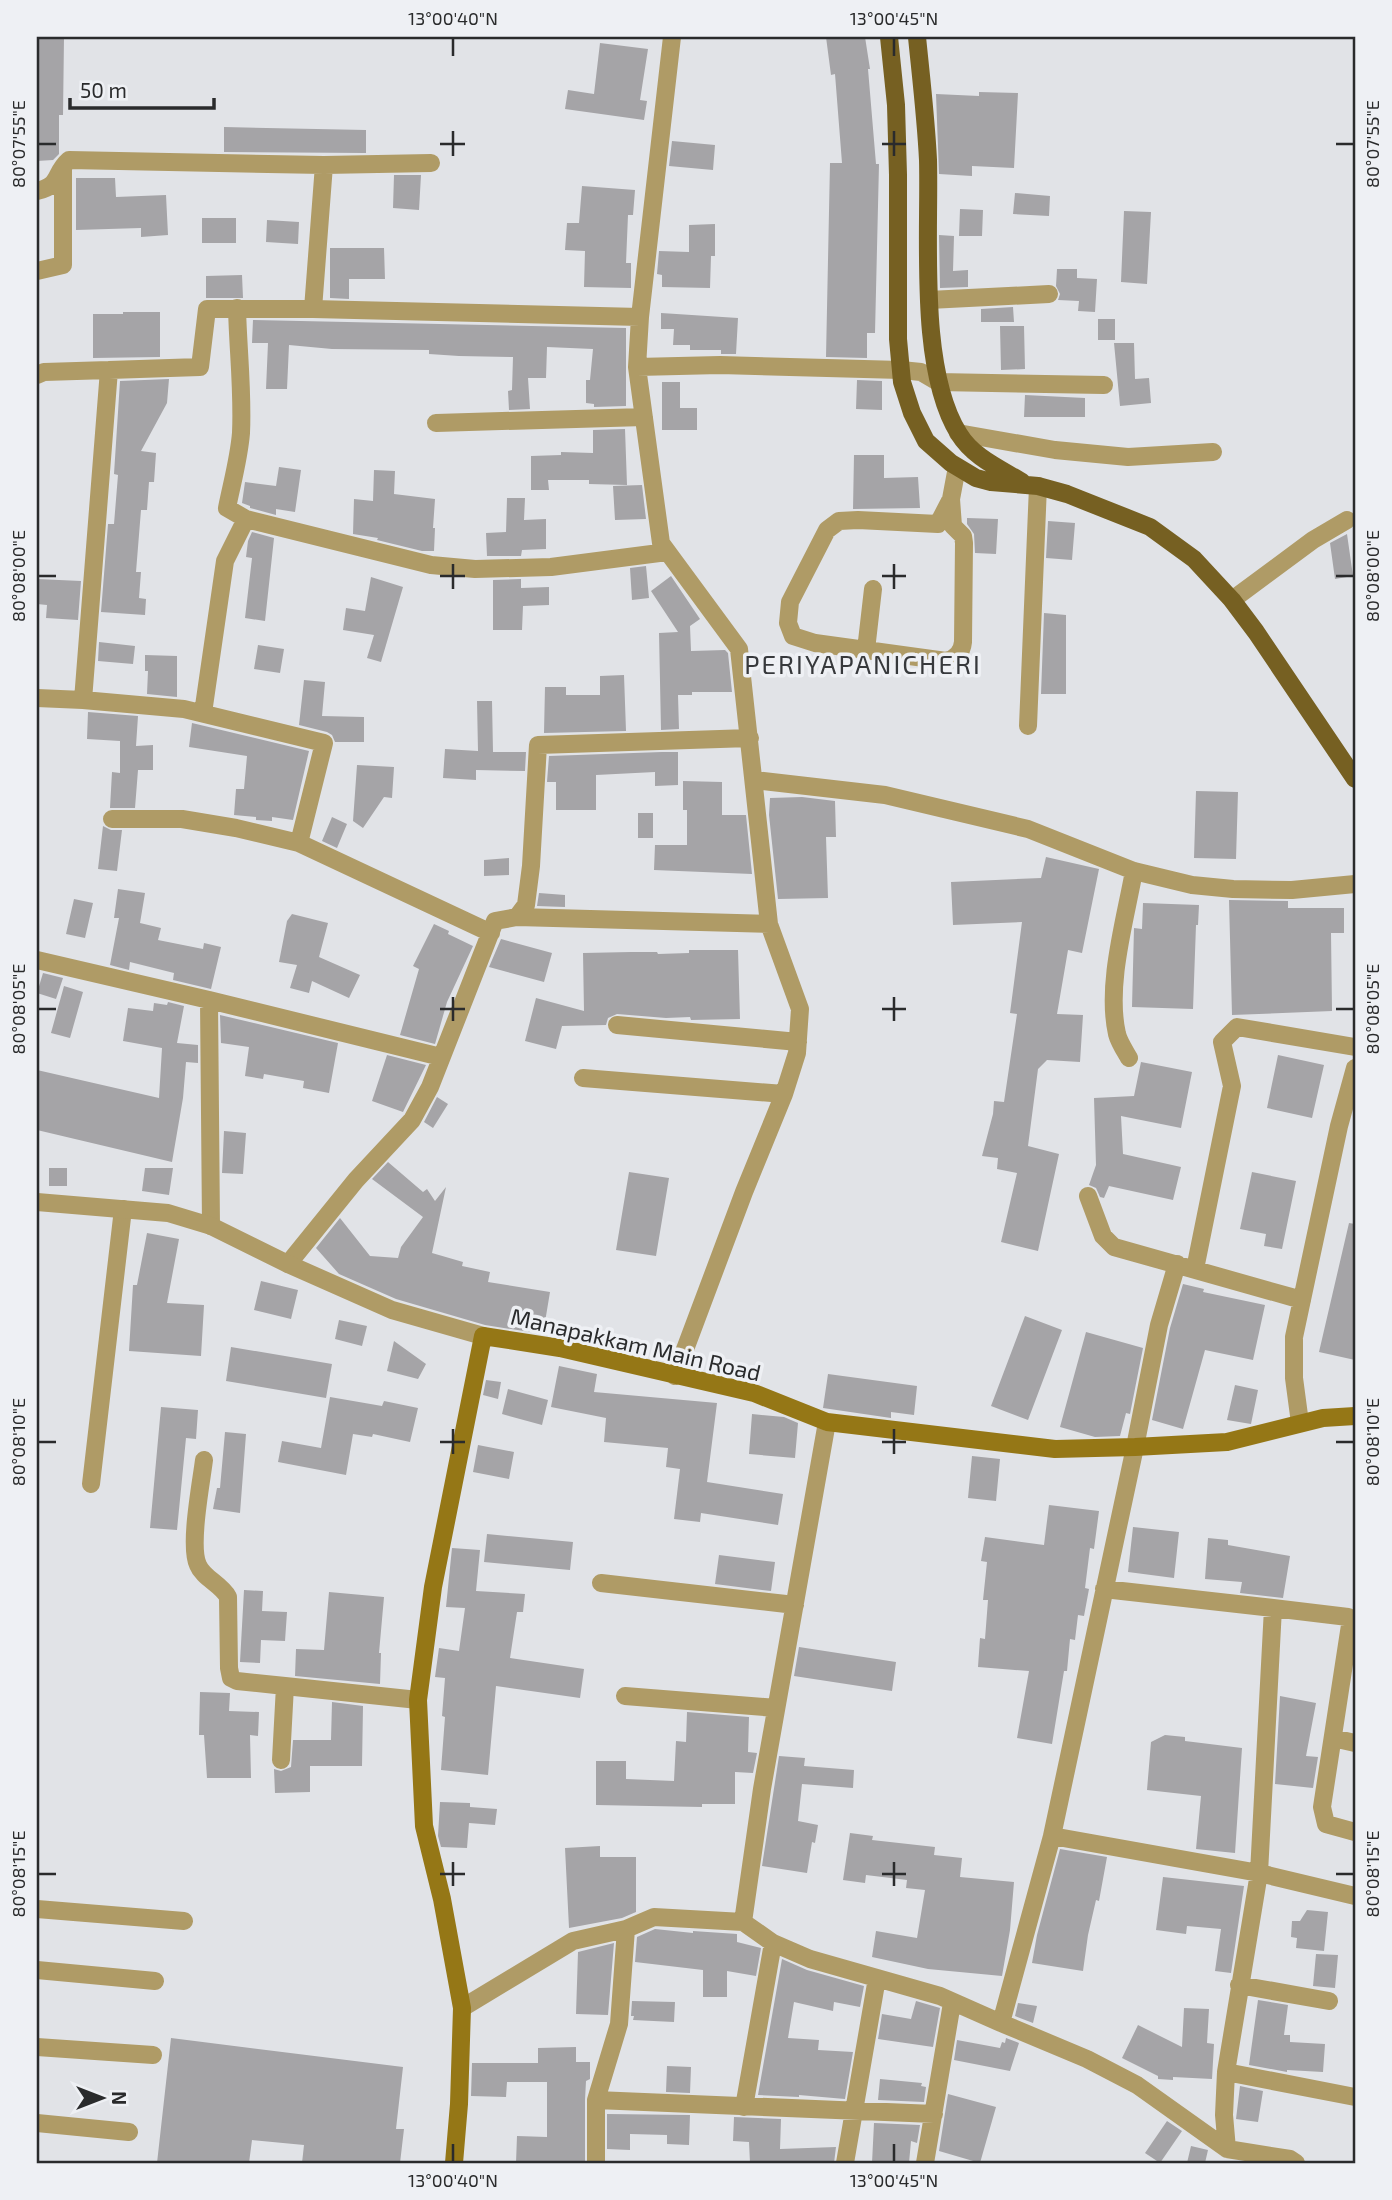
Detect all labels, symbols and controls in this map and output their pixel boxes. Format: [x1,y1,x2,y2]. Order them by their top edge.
text: 13°00'40"N [408,7,498,29]
text: 13°00'45"N [850,7,938,29]
scale bar [70,66,214,110]
text: 50 m [80,77,127,102]
text: 80°07'55"E [7,100,29,188]
text: 80°07'55"E [1361,100,1383,188]
text: 80°08'00"E [7,530,29,622]
text: 80°08'00"E [1361,530,1383,622]
district label: PERIYAPANICHERI [744,648,982,679]
text: 80°08'05"E [7,964,29,1054]
text: 80°08'05"E [1361,964,1383,1054]
street label: Manapakkam Main Road [508,1302,764,1386]
text: 80°08'10"E [7,1398,29,1486]
text: 80°08'10"E [1361,1398,1383,1486]
text: 80°08'15"E [7,1830,29,1918]
text: 80°08'15"E [1361,1830,1383,1918]
north arrow [66,2064,136,2134]
text: N [108,2091,131,2105]
text: 13°00'40"N [408,2169,498,2191]
text: 13°00'45"N [850,2169,938,2191]

